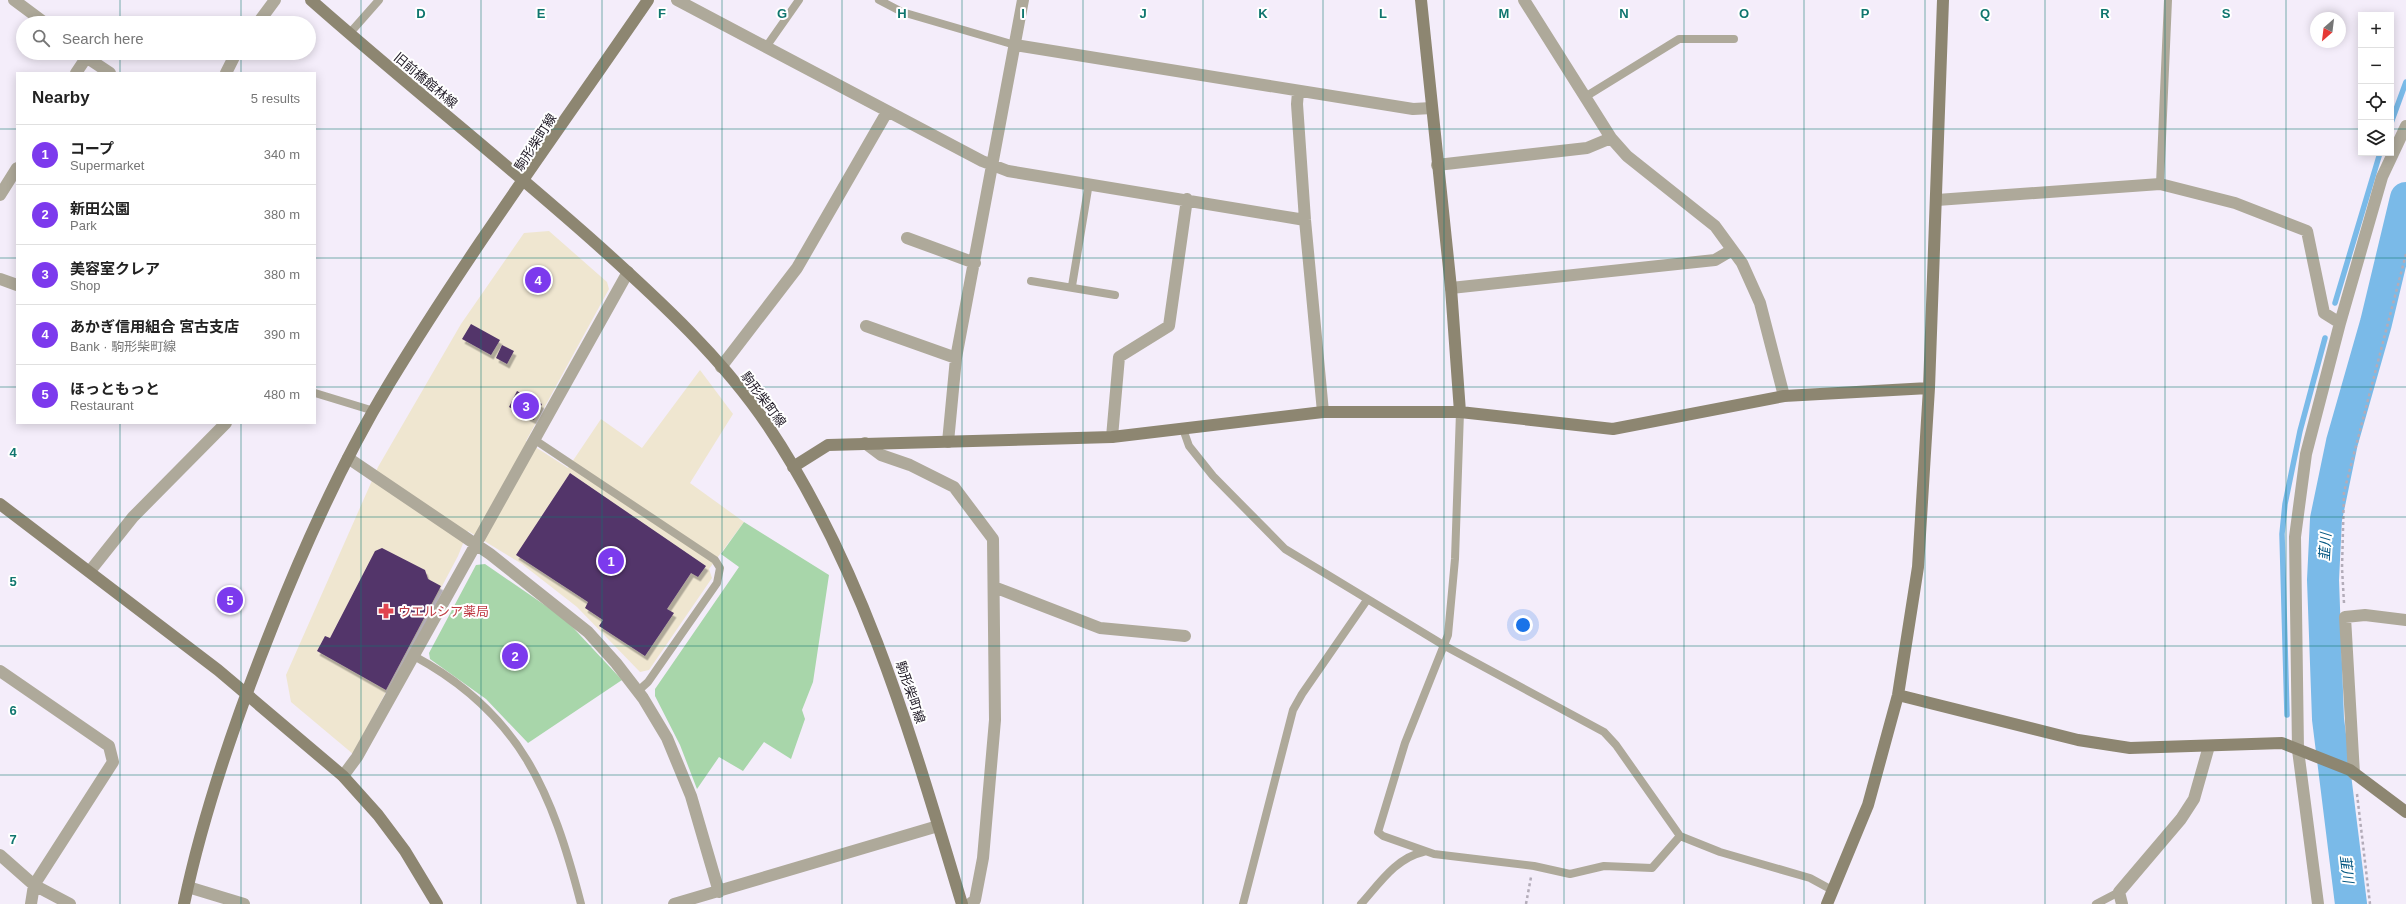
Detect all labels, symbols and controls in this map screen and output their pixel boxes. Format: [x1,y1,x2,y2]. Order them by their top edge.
text: D [416,6,426,21]
text: E [537,6,546,21]
text: F [658,6,666,21]
text: G [777,6,787,21]
text: H [897,6,907,21]
text: I [1021,6,1025,21]
text: J [1139,6,1147,21]
text: K [1258,6,1268,21]
text: L [1379,6,1387,21]
text: M [1499,6,1509,21]
text: N [1619,6,1629,21]
text: O [1739,6,1749,21]
text: P [1861,6,1870,21]
text: Q [1980,6,1990,21]
text: R [2100,6,2110,21]
text: S [2222,6,2231,21]
north arrow [2310,12,2346,48]
map controls [2358,12,2394,156]
button: + [2358,12,2394,48]
search box [16,16,316,60]
icon: search [30,27,52,49]
text: Search here [62,30,144,47]
button: − [2358,48,2394,84]
street label: 旧前橋館林線 [391,50,460,111]
button: locate [2358,84,2394,120]
text: Nearby [32,88,90,107]
text: 5 results [251,91,300,106]
street label: 駒形柴町線 [511,111,559,174]
button: layers [2358,120,2394,156]
text: コープ [70,140,114,157]
text: 1 [41,147,49,162]
text: 340 m [264,147,300,162]
text: Supermarket [70,158,144,173]
text: 新田公園 [70,200,130,217]
text: 2 [41,207,49,222]
text: 380 m [264,207,300,222]
text: Park [70,218,97,233]
text: 美容室クレア [70,260,160,277]
pin: 4 [525,265,551,295]
text: 3 [41,267,49,282]
text: 380 m [264,267,300,282]
text: Shop [70,278,100,293]
text: あかぎ信用組合 宮古支店 [70,318,239,335]
text: 4 [41,327,49,342]
text: 390 m [264,327,300,342]
text: Bank · 駒形柴町線 [70,339,176,354]
street label: 駒形柴町線 [738,369,789,430]
text: ほっともっと [70,380,160,397]
text: 5 [41,387,49,402]
text: 480 m [264,387,300,402]
pin: 3 [513,391,539,421]
text: Restaurant [70,398,134,413]
text: 4 [9,445,17,460]
water label: 韮川 [2316,531,2334,561]
pin: 1 [598,546,624,576]
text: 5 [9,574,17,589]
pin: 5 [217,585,243,615]
pharmacy icon: ウエルシア薬局 [377,602,395,620]
place label: ウエルシア薬局 [398,604,489,619]
your location [1513,615,1533,635]
pin: 2 [502,641,528,671]
street label: 駒形柴町線 [893,659,928,725]
text: 6 [9,703,17,718]
text: 7 [9,832,17,847]
water label: 韮川 [2337,854,2357,886]

